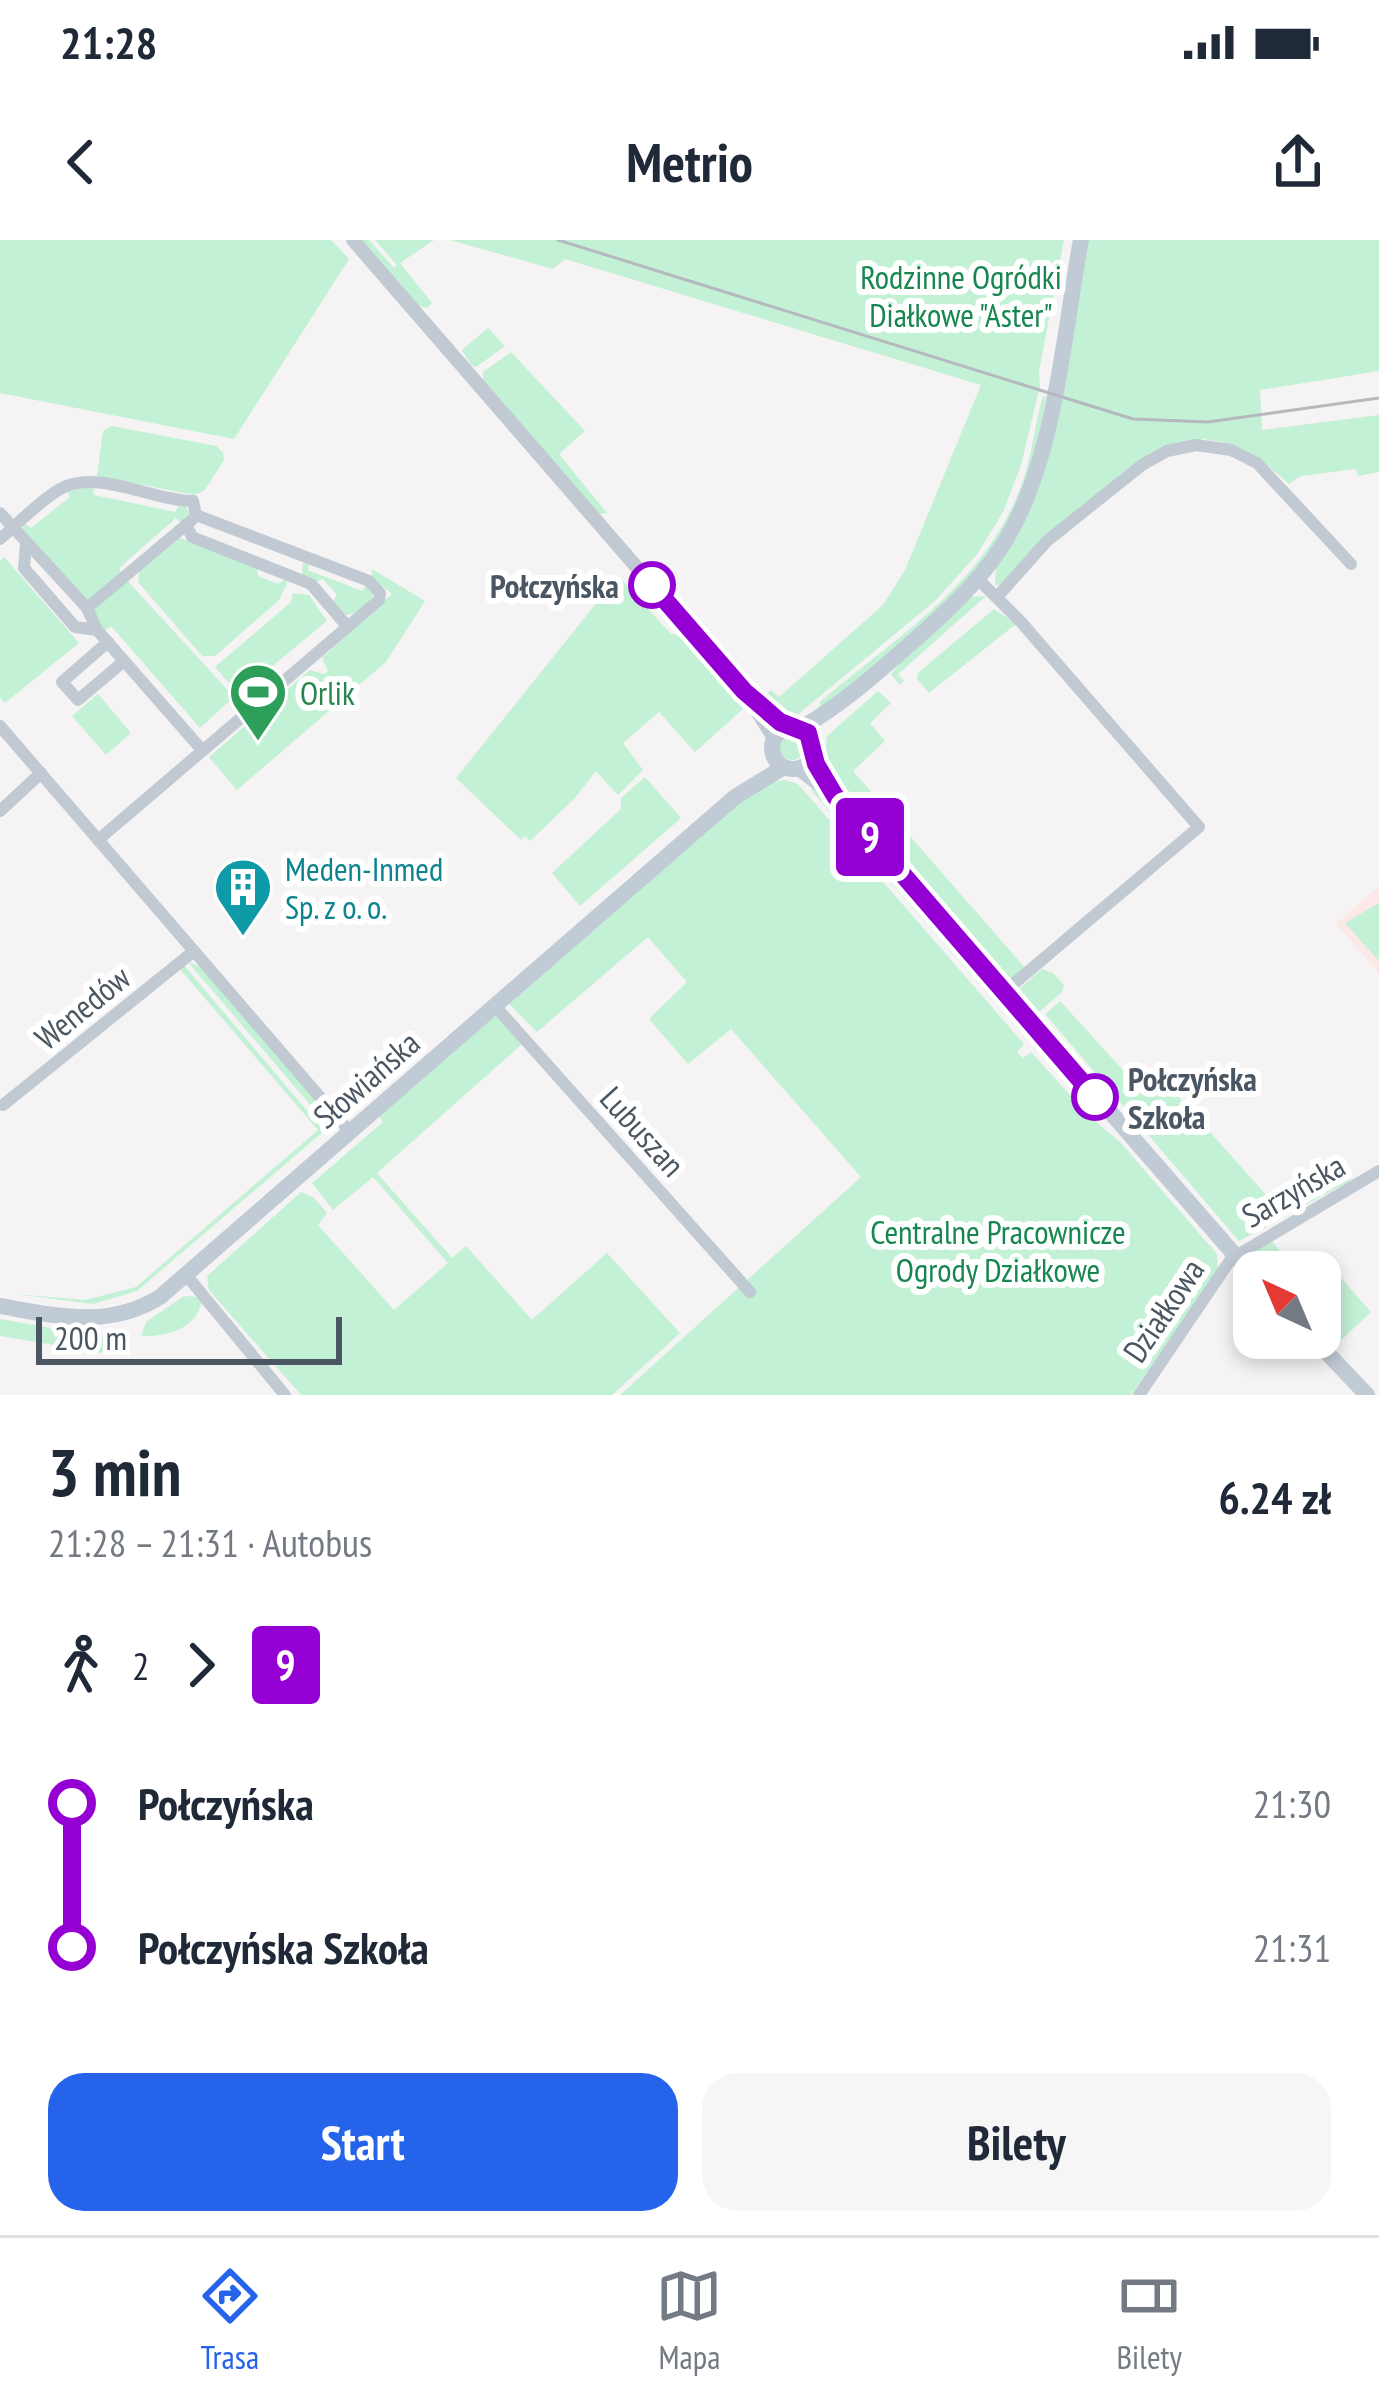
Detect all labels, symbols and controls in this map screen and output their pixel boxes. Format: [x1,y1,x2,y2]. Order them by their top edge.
text: 21:28 [60,13,157,71]
text: Metrio [626,127,753,197]
icon: back [48,129,114,195]
icon: share [1265,129,1331,195]
park label: Rodzinne Ogródki Diałkowe "Aster" [860,255,1062,336]
marker: Połczyńska [630,563,674,607]
place label: Połczyńska [490,564,619,607]
sports icon: Orlik [227,661,289,743]
place label: Orlik [300,671,355,714]
line badge: 9 [831,798,909,876]
text: 9 [860,809,880,864]
place label: Meden-Inmed Sp. z o. o. [285,847,443,928]
building icon: Meden-Inmed Sp. z o. o. [212,856,274,938]
street label: Wenedów [26,955,139,1058]
street label: Słowiańska [304,1021,428,1137]
place label: Połczyńska Szkoła [1128,1057,1257,1138]
marker: Połczyńska Szkoła [1073,1075,1117,1119]
street label: Lubuszan [591,1077,695,1185]
street label: Sarzyńska [1234,1143,1352,1237]
park label: Centralne Pracownicze Ogrody Działkowe [870,1210,1126,1291]
street label: Działkowa [1113,1250,1213,1370]
north arrow [1233,1251,1341,1359]
map controls [1233,1251,1341,1359]
scale bar [36,1311,342,1364]
text: 200 m [54,1316,127,1359]
text: 3 min [48,1429,181,1514]
text: 6.24 zł [1219,1468,1331,1526]
text: 21:28 – 21:31 · Autobus [48,1517,372,1568]
icon: walk [48,1632,114,1698]
icon: forward [168,1632,234,1698]
text: 9 [276,1637,296,1692]
text: 2 [132,1640,150,1691]
text: Połczyńska [138,1774,314,1832]
text: 21:30 [1253,1778,1331,1829]
text: Połczyńska Szkoła [138,1918,429,1976]
text: 21:31 [1253,1922,1331,1973]
button: Start [48,2073,678,2211]
button: Bilety [702,2073,1331,2211]
tab: Trasa [197,2263,263,2378]
tab: Mapa [656,2263,722,2378]
tab: Bilety [1116,2263,1182,2378]

